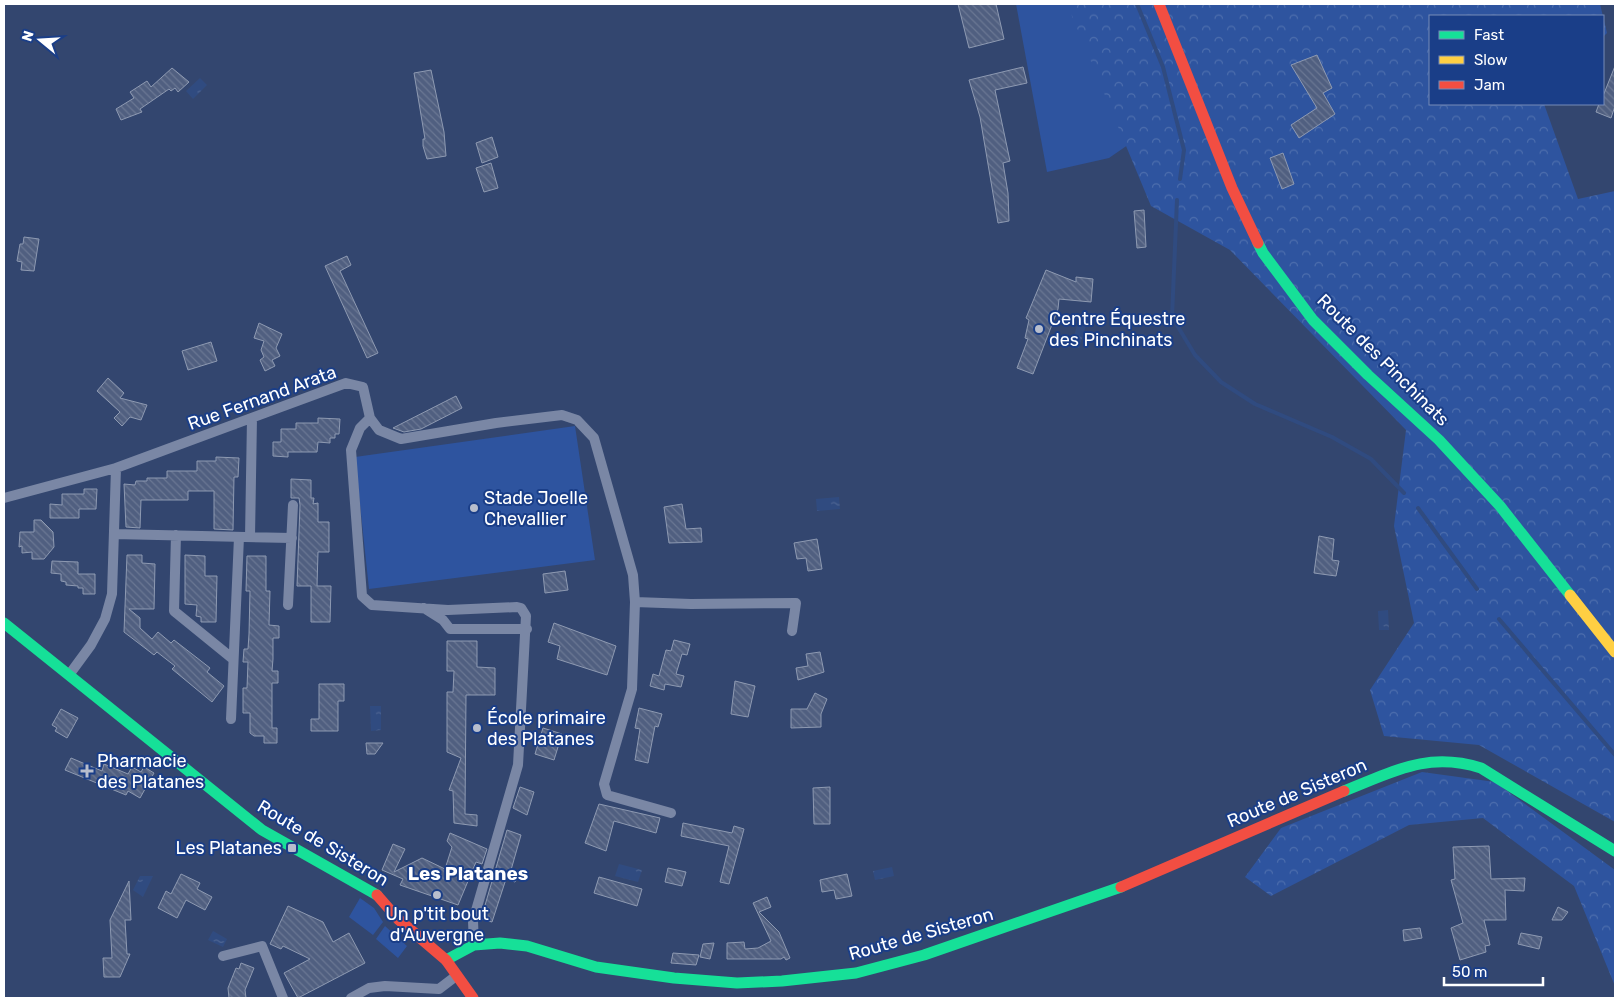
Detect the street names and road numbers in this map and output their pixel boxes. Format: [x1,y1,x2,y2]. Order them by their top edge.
street label: Route des Pinchinats [1312,289,1454,431]
street label: Rue Fernand Arata [185,361,339,435]
street label: Route de Sisteron [1224,754,1370,832]
street label: Route de Sisteron [253,795,393,891]
street label: Route de Sisteron [846,903,996,965]

